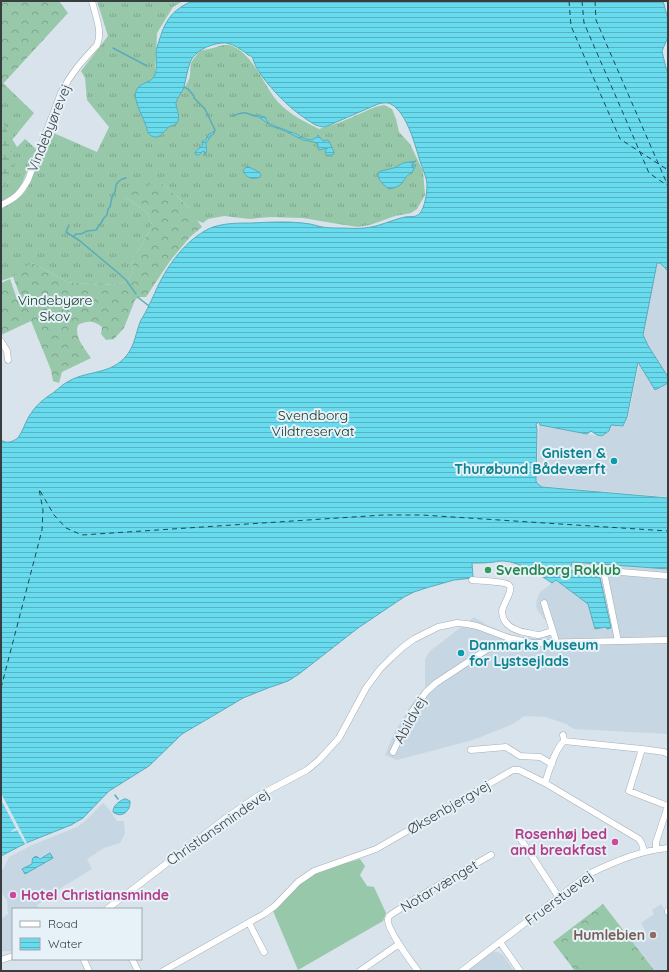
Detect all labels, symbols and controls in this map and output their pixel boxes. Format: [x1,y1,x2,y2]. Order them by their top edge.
street label: Vindebyørevej [23,81,75,175]
park label: Vindebyøre Skov [18,291,92,325]
park label: Svendborg Vildtreservat [272,406,355,440]
place label: Gnisten & Thurøbund Bådeværft [454,444,606,478]
marker: Gnisten & Thurøbund Bådeværft [609,456,619,466]
place label: Svendborg Roklub [496,561,621,579]
marker: Svendborg Roklub [483,565,493,575]
place label: Danmarks Museum for Lystsejlads [469,636,598,670]
marker: Danmarks Museum for Lystsejlads [456,648,466,658]
street label: Abildvej [390,693,430,747]
street label: Øksenbjergvej [404,776,494,838]
street label: Christiansmindevej [163,785,273,869]
place label: Rosenhøj bed and breakfast [510,825,607,859]
marker: Rosenhøj bed and breakfast [610,837,620,847]
street label: Notarvænget [397,856,481,916]
street label: Fruerstuevej [521,867,597,929]
place label: Hotel Christiansminde [21,886,169,904]
marker: Hotel Christiansminde [8,890,18,900]
legend [12,908,142,960]
text: Road [48,916,78,931]
place label: Humlebien [573,926,645,944]
marker: Humlebien [648,930,658,940]
text: Water [48,936,83,951]

